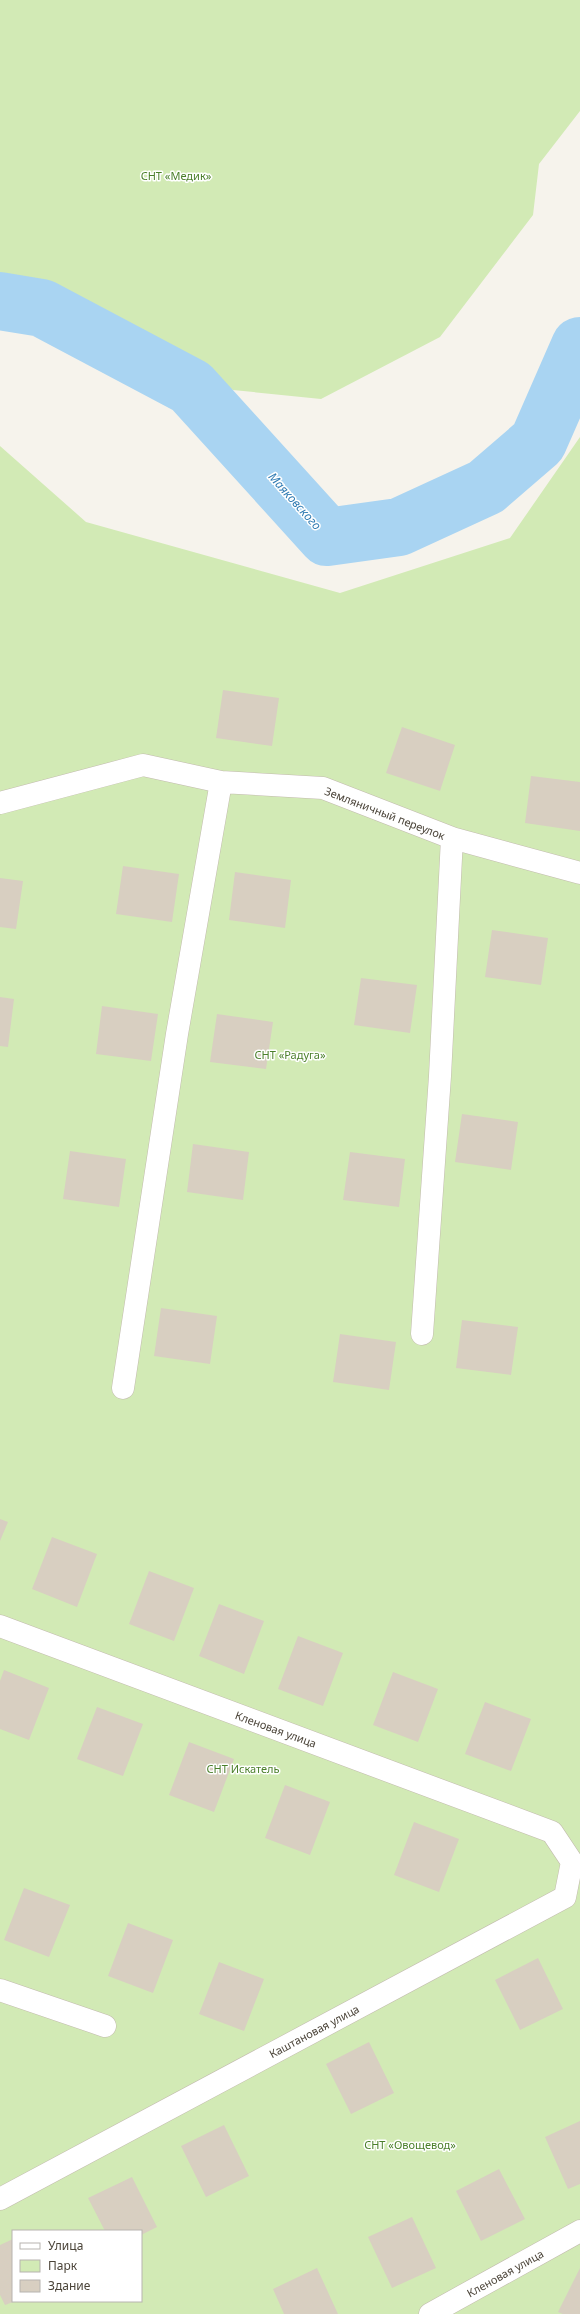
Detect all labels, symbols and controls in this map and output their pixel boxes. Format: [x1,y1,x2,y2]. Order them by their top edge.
park label: СНТ «Медик» [141,168,212,183]
water label: Маяковского [265,469,326,534]
street label: Земляничный переулок [323,783,447,843]
park label: СНТ «Радуга» [254,1047,326,1062]
street label: Кленовая улица [233,1707,319,1751]
park label: СНТ Искатель [206,1761,280,1776]
street label: Каштановая улица [266,2001,362,2061]
park label: СНТ «Овощевод» [364,2137,456,2152]
legend [12,2230,142,2302]
text: Улица [48,2237,83,2254]
street label: Кленовая улица [464,2246,546,2300]
text: Парк [48,2257,78,2274]
text: Здание [48,2277,91,2294]

